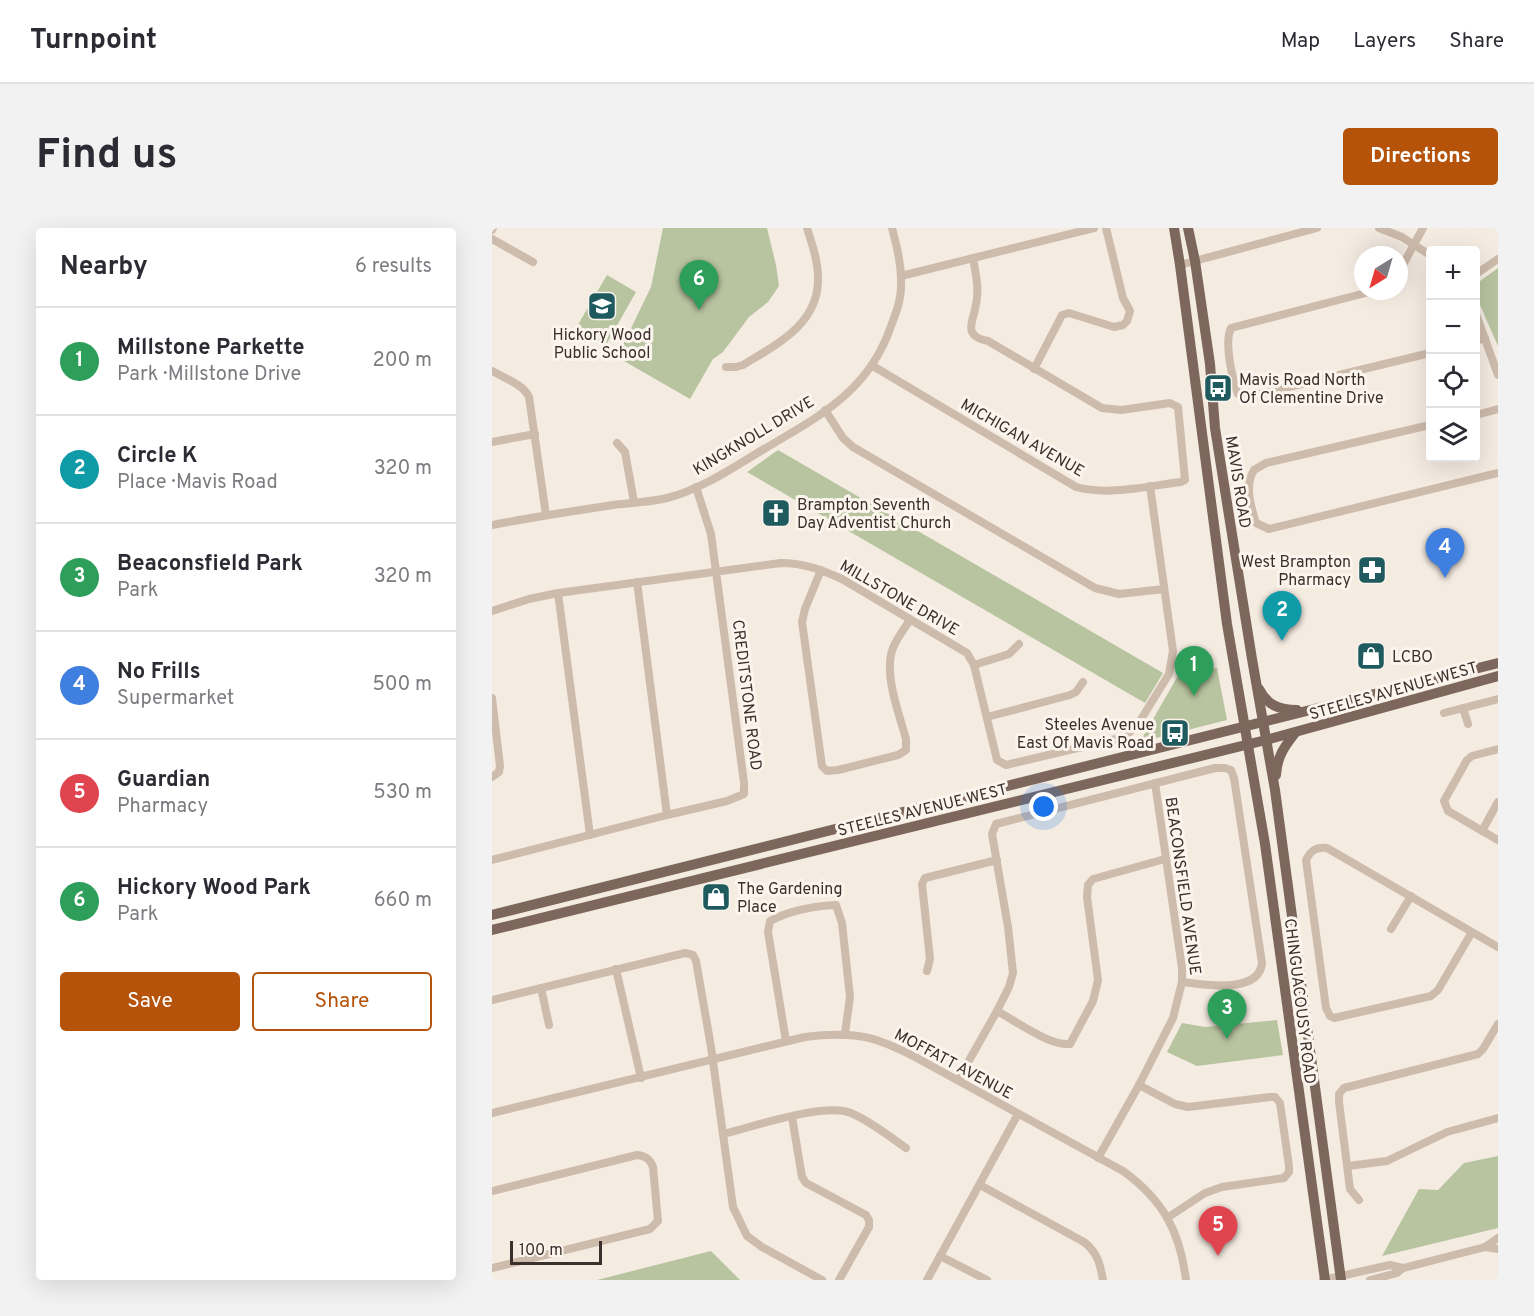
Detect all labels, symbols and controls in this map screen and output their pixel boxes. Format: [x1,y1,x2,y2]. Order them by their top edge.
text: Turnpoint [30,23,157,59]
text: Map [1281,28,1320,55]
text: Layers [1353,28,1416,55]
text: Share [1449,28,1504,55]
button: Directions [1343,128,1498,185]
text: Find us [36,130,177,183]
north arrow [1354,246,1408,300]
map controls [1426,246,1480,462]
button: + [1426,246,1480,300]
text: Nearby [60,251,148,284]
text: 6 results [355,254,432,280]
pin: 6 [680,260,718,310]
school or university icon: Hickory Wood Public School [586,290,618,322]
button: − [1426,300,1480,354]
place label: Hickory Wood Public School [553,326,651,364]
text: Millstone Parkette [117,335,305,362]
text: 1 [76,348,84,374]
text: 200 m [373,348,432,374]
button: locate [1426,354,1480,408]
text: Park · Millstone Drive [117,362,301,388]
place label: Mavis Road North Of Clementine Drive [1239,371,1384,409]
bus stop icon: Mavis Road North Of Clementine Drive [1202,372,1234,404]
street label: KINGKNOLL DRIVE [690,393,818,481]
street label: MICHIGAN AVENUE [956,395,1088,482]
button: layers [1426,408,1480,462]
street label: MAVIS ROAD [1220,435,1254,530]
text: Circle K [117,443,198,470]
text: 2 [73,456,86,482]
text: 320 m [374,456,432,482]
text: Place · Mavis Road [117,470,278,496]
place label: Brampton Seventh Day Adventist Church [797,496,951,534]
church icon: Brampton Seventh Day Adventist Church [760,497,792,529]
pin: 4 [1426,528,1464,578]
text: Beaconsfield Park [117,551,303,578]
place label: West Brampton Pharmacy [1241,553,1351,591]
pharmacy icon: West Brampton Pharmacy [1356,554,1388,586]
street label: MILLSTONE DRIVE [836,556,962,641]
text: 3 [74,564,86,590]
text: 320 m [374,564,432,590]
text: Park [117,578,158,604]
pin: 2 [1262,592,1302,641]
street label: CREDITSTONE ROAD [727,619,765,772]
shop icon: LCBO [1355,640,1387,672]
pin: 1 [1174,646,1214,696]
place label: LCBO [1392,648,1433,668]
street label: STEELES AVENUE WEST [1307,658,1480,726]
text: No Frills [117,659,201,686]
text: 4 [73,672,86,698]
text: 500 m [372,672,432,698]
text: Supermarket [117,686,234,712]
place label: Steeles Avenue East Of Mavis Road [1017,716,1154,754]
bus stop icon: Steeles Avenue East Of Mavis Road [1159,717,1191,749]
text: Guardian [117,767,210,794]
text: 5 [73,780,86,806]
text: 530 m [373,780,432,806]
street label: STEELES AVENUE WEST [836,780,1009,842]
your location [1029,792,1058,821]
text: Pharmacy [117,794,208,820]
street label: BEACONSFIELD AVENUE [1160,796,1204,977]
text: Hickory Wood Park [117,875,311,902]
place label: The Gardening Place [737,880,843,918]
shop icon: The Gardening Place [700,881,732,913]
text: 6 [73,888,86,914]
text: 660 m [374,888,432,914]
text: Park [117,902,158,928]
street label: CHINGUACOUSY ROAD [1279,917,1319,1085]
button: Save [60,972,240,1031]
button: Share [252,972,432,1031]
pin: 3 [1208,990,1246,1039]
street label: MOFFATT AVENUE [890,1025,1016,1104]
pin: 5 [1198,1206,1238,1256]
scale bar [510,1238,602,1266]
text: 100 m [519,1241,563,1261]

